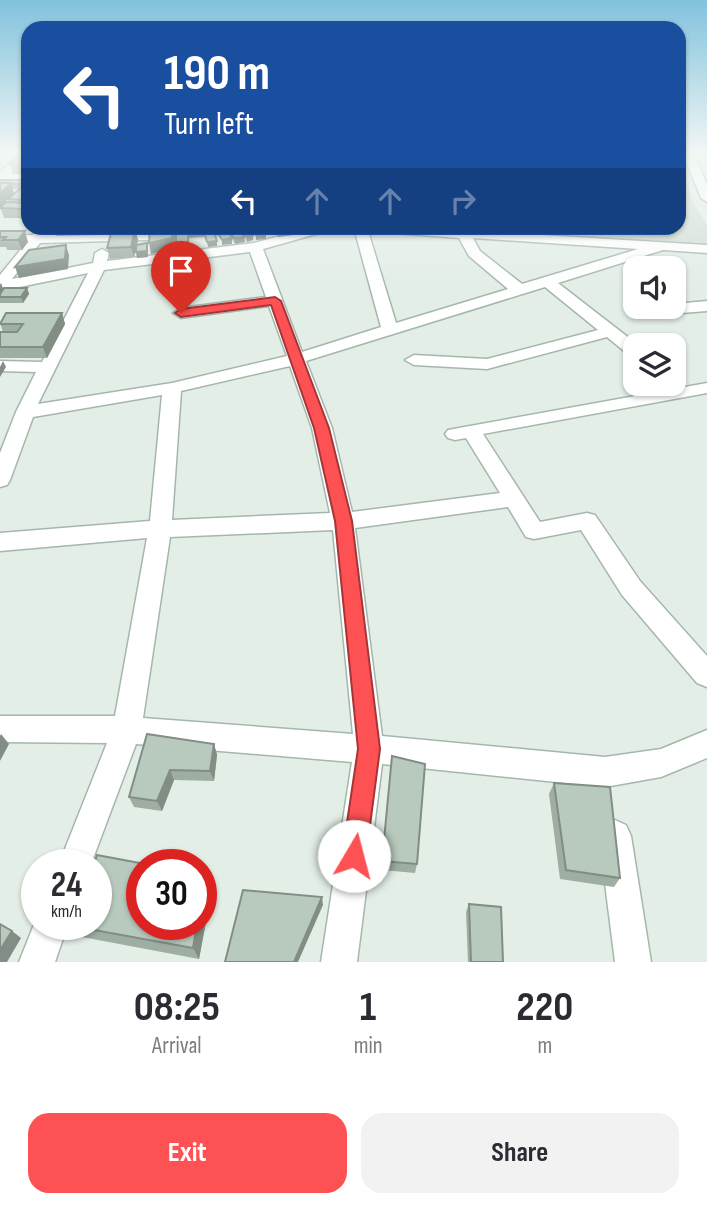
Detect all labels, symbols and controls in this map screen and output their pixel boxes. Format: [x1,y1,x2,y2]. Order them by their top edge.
text: 190 m [164,45,270,104]
icon: left [49,49,140,140]
text: Turn left [164,105,254,144]
icon: left [225,182,263,220]
icon: ahead [298,182,336,220]
icon: ahead [371,182,409,220]
icon: right [444,182,482,220]
pin [151,241,211,313]
icon: arrive [162,252,200,290]
map controls [623,256,686,396]
button: sound [623,256,686,319]
button: layers [623,333,686,396]
position arrow [317,819,391,893]
speed limit sign: 30 [126,849,217,940]
text: 24 [51,864,82,907]
text: km/h [51,901,82,922]
text: 08:25 [134,982,220,1033]
text: 1 [360,982,376,1033]
text: 220 [516,982,573,1033]
text: Arrival [152,1032,202,1060]
text: min [354,1032,383,1060]
text: m [537,1032,552,1060]
button: Exit [28,1113,347,1193]
button: Share [361,1113,679,1193]

